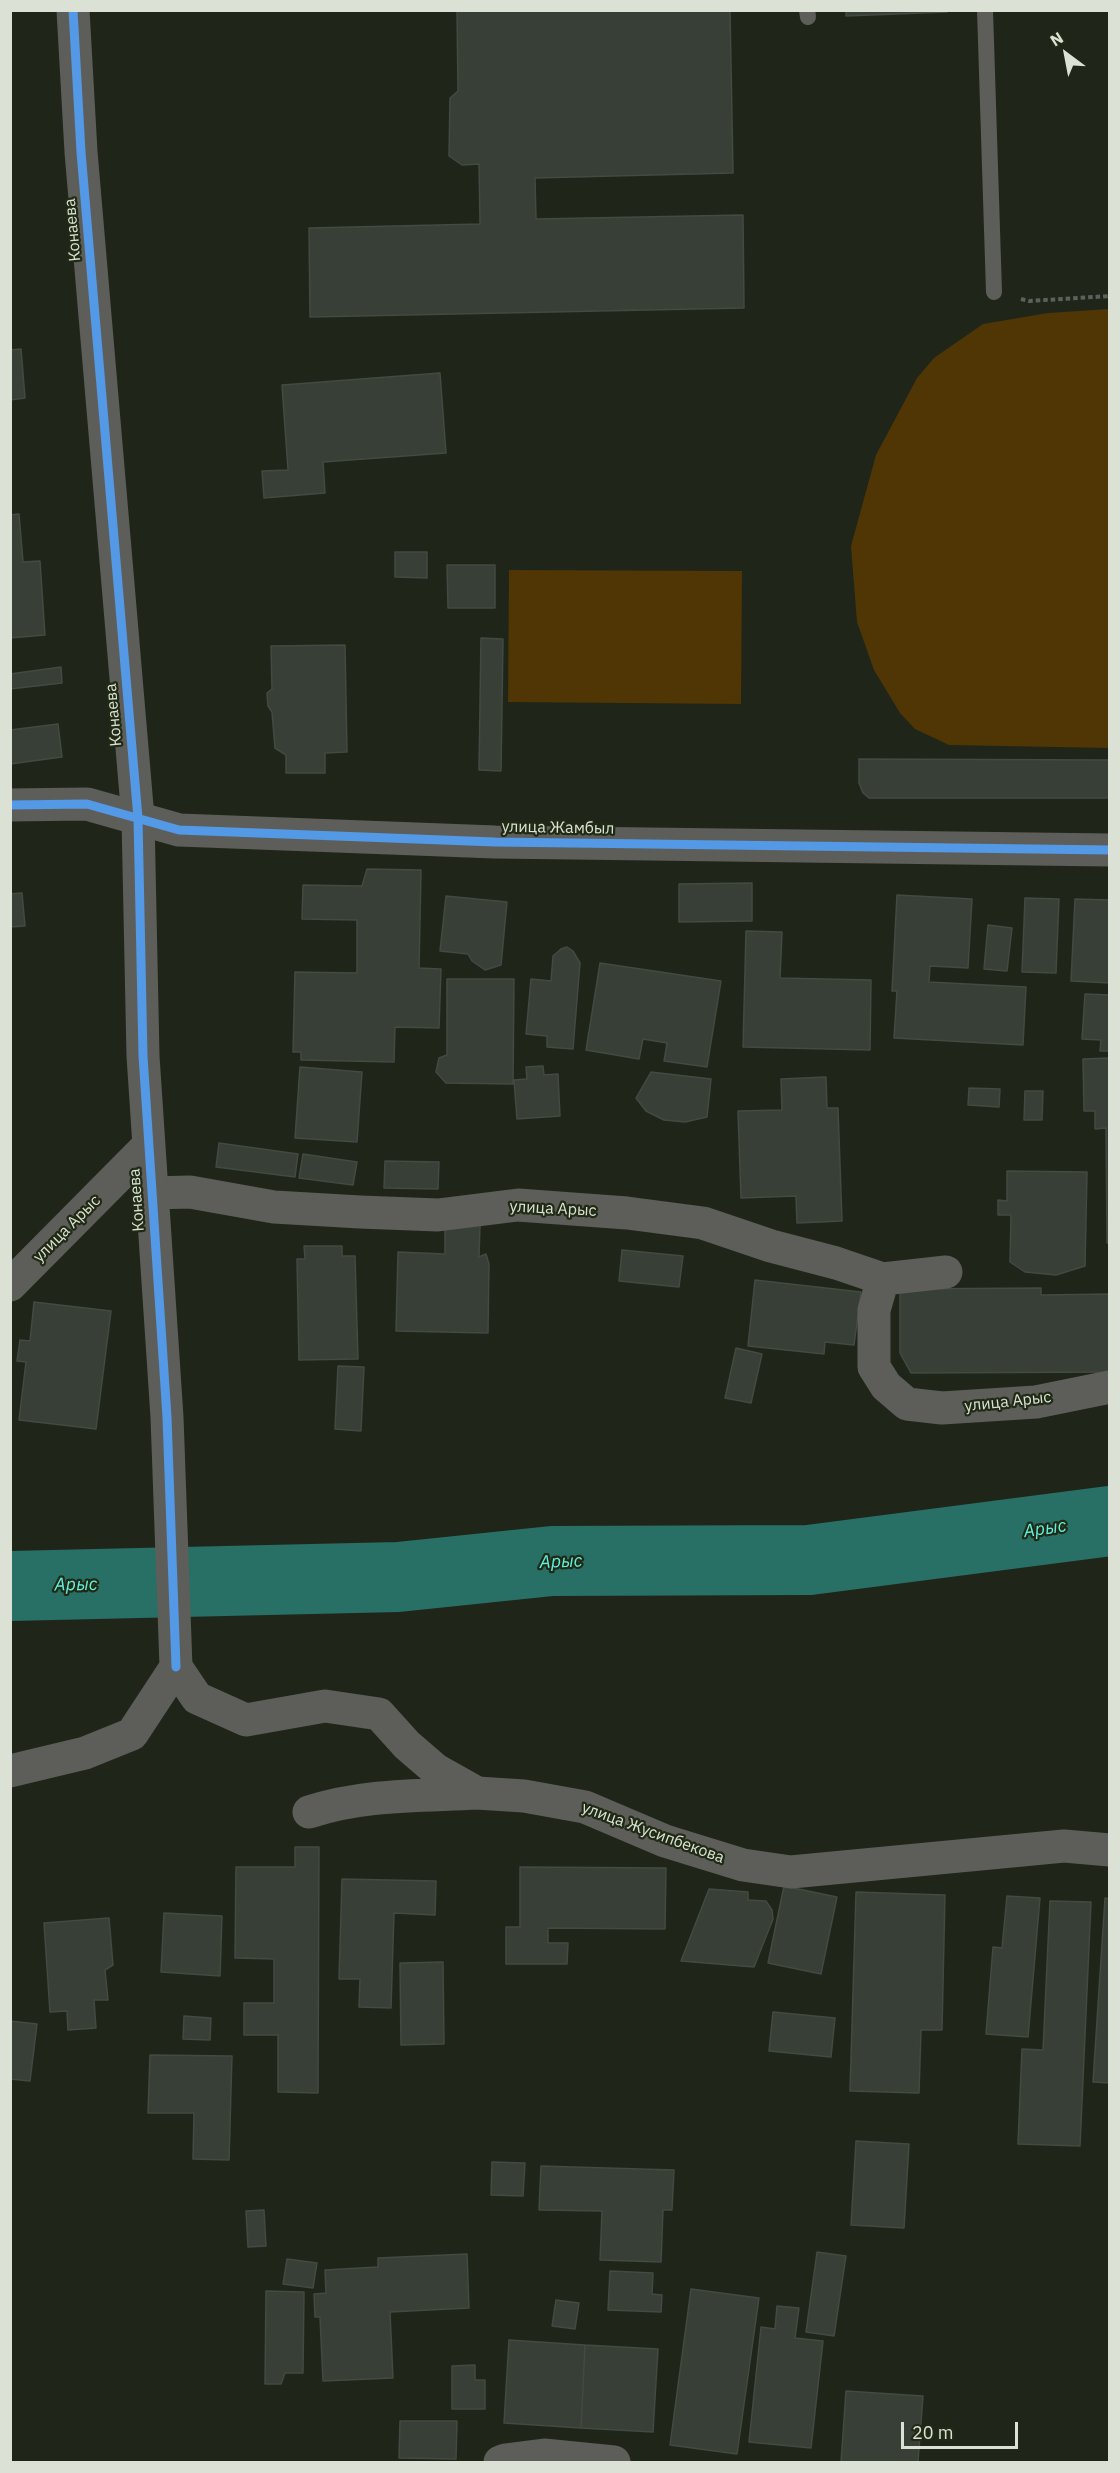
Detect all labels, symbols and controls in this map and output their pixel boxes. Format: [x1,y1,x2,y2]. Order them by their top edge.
north arrow [1036,24,1096,84]
text: N [1046,27,1067,50]
street label: Конаева [61,198,85,262]
street label: Конаева [102,683,126,747]
street label: улица Жамбыл [501,817,615,839]
street label: Конаева [125,1168,149,1232]
street label: улица Арыс [29,1191,105,1267]
street label: улица Арыс [509,1197,597,1221]
street label: улица Арыс [964,1388,1052,1416]
water label: Арыс [1022,1515,1068,1543]
water label: Арыс [539,1550,583,1574]
water label: Арыс [54,1574,98,1596]
street label: улица Жусипбекова [579,1798,727,1868]
scale bar [904,2410,1021,2448]
text: 20 m [912,2421,954,2444]

